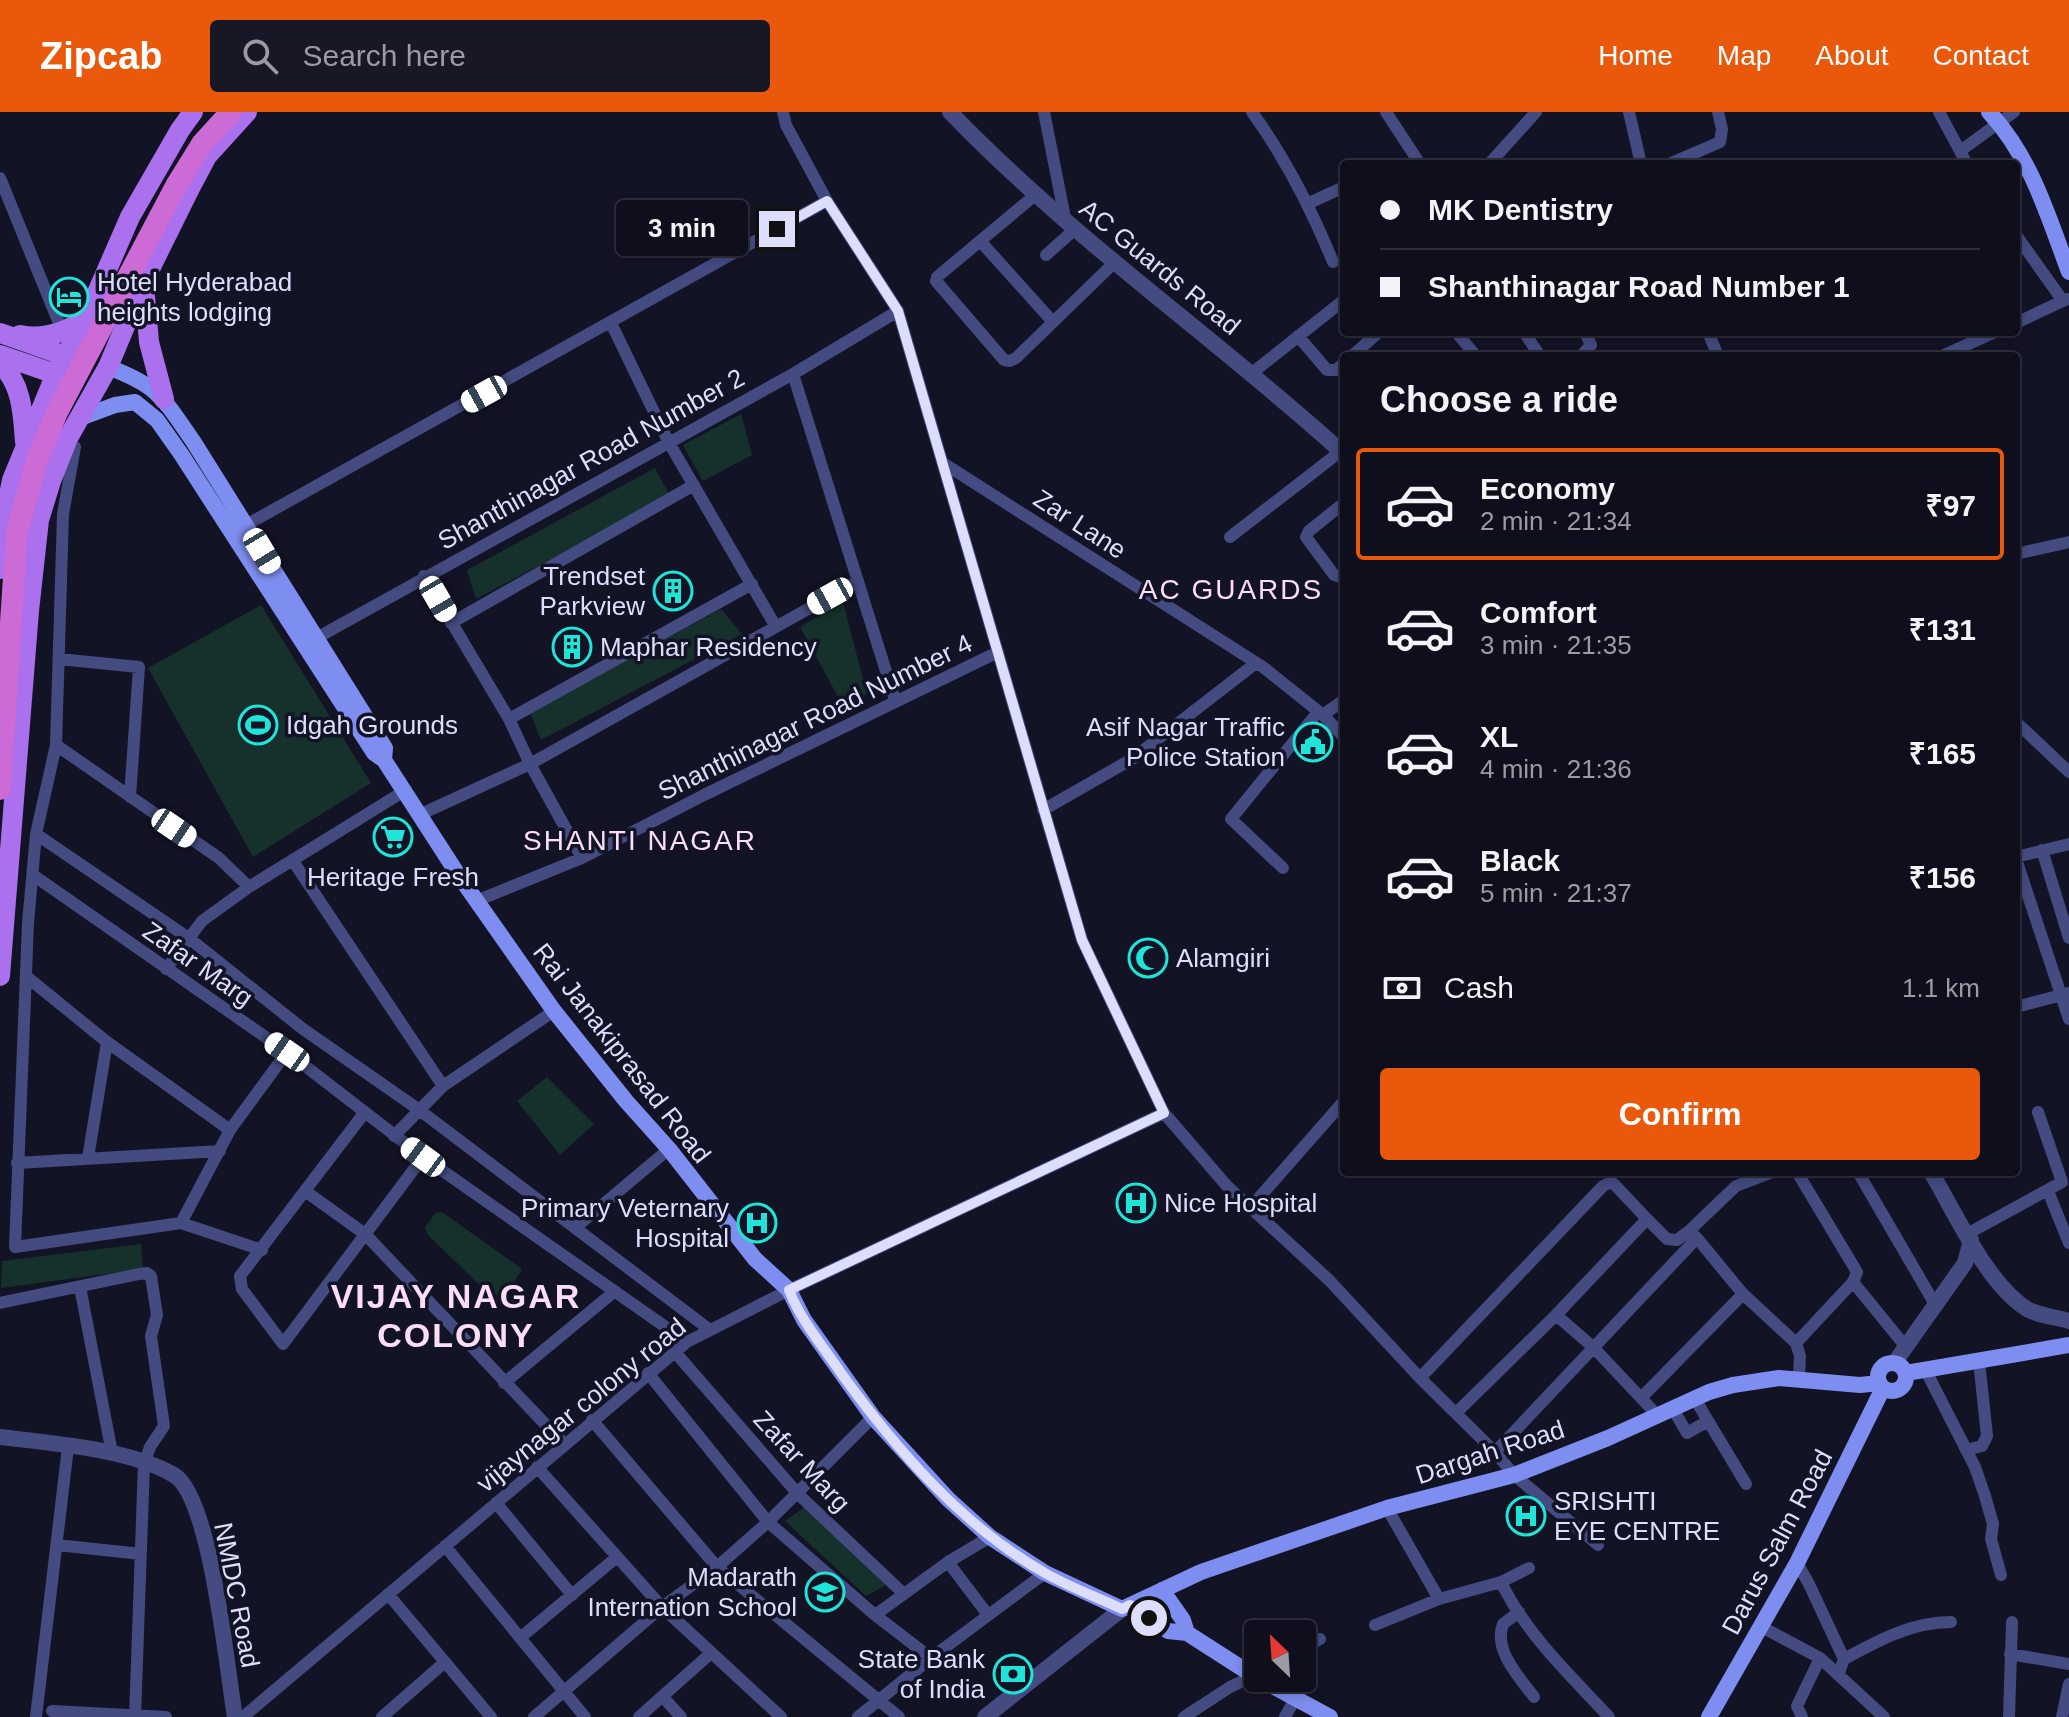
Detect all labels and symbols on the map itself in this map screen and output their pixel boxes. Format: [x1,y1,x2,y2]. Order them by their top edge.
street label: AC Guards Road [1074,193,1246,341]
callout: 3 min [617,201,749,257]
route end [759,211,795,247]
place label: Hotel Hyderabad heights lodging [97,267,292,327]
hotel icon: Hotel Hyderabad heights lodging [48,276,90,318]
street label: Shanthinagar Road Number 2 [433,362,749,556]
car [457,372,511,416]
street label: Zar Lane [1028,483,1132,565]
car [239,524,285,578]
place label: Trendset Parkview [540,561,646,621]
building icon: Trendset Parkview [652,570,694,612]
car [416,572,460,626]
car [803,574,857,618]
district label: AC GUARDS [1139,574,1323,605]
building icon: Maphar Residency [551,626,593,668]
street label: Shanthinagar Road Number 4 [653,628,977,806]
place label: Maphar Residency [600,632,817,662]
sports icon: Idgah Grounds [237,704,279,746]
place label: Idgah Grounds [286,710,458,740]
place label: Asif Nagar Traffic Police Station [1086,712,1285,772]
public building icon: Asif Nagar Traffic Police Station [1292,721,1334,763]
car [147,805,201,851]
supermarket icon: Heritage Fresh [372,816,414,858]
district label: SHANTI NAGAR [523,825,757,856]
place label: Heritage Fresh [307,862,479,892]
street label: Zafar Marg [137,915,259,1013]
street label: Rai Janakiprasad Road [527,937,717,1169]
mosque icon: Alamgiri [1127,937,1169,979]
place label: Alamgiri [1176,943,1270,973]
car [260,1028,314,1076]
car [397,1133,449,1181]
hospital icon: Nice Hospital [1115,1182,1157,1224]
place label: Nice Hospital [1164,1188,1317,1218]
place label: Primary Veternary Hospital [521,1193,729,1253]
hospital icon: Primary Veternary Hospital [736,1202,778,1244]
district label: VIJAY NAGAR COLONY [331,1277,581,1354]
street label: vijaynagar colony road [470,1311,692,1499]
street label: Zafar Marg [748,1404,856,1518]
street label: Dargah Road [1412,1414,1568,1490]
street label: Darus Salm Road [1716,1444,1838,1640]
place label: SRISHTI EYE CENTRE [1554,1486,1720,1546]
hospital icon: SRISHTI EYE CENTRE [1505,1495,1547,1537]
street label: NMDC Road [208,1520,266,1670]
place label: Madarath Internation School [587,1562,797,1622]
school or university icon: Madarath Internation School [804,1571,846,1613]
route start [1131,1600,1167,1636]
north arrow [1244,1620,1316,1692]
place label: State Bank of India [858,1644,986,1704]
bank icon: State Bank of India [992,1653,1034,1695]

